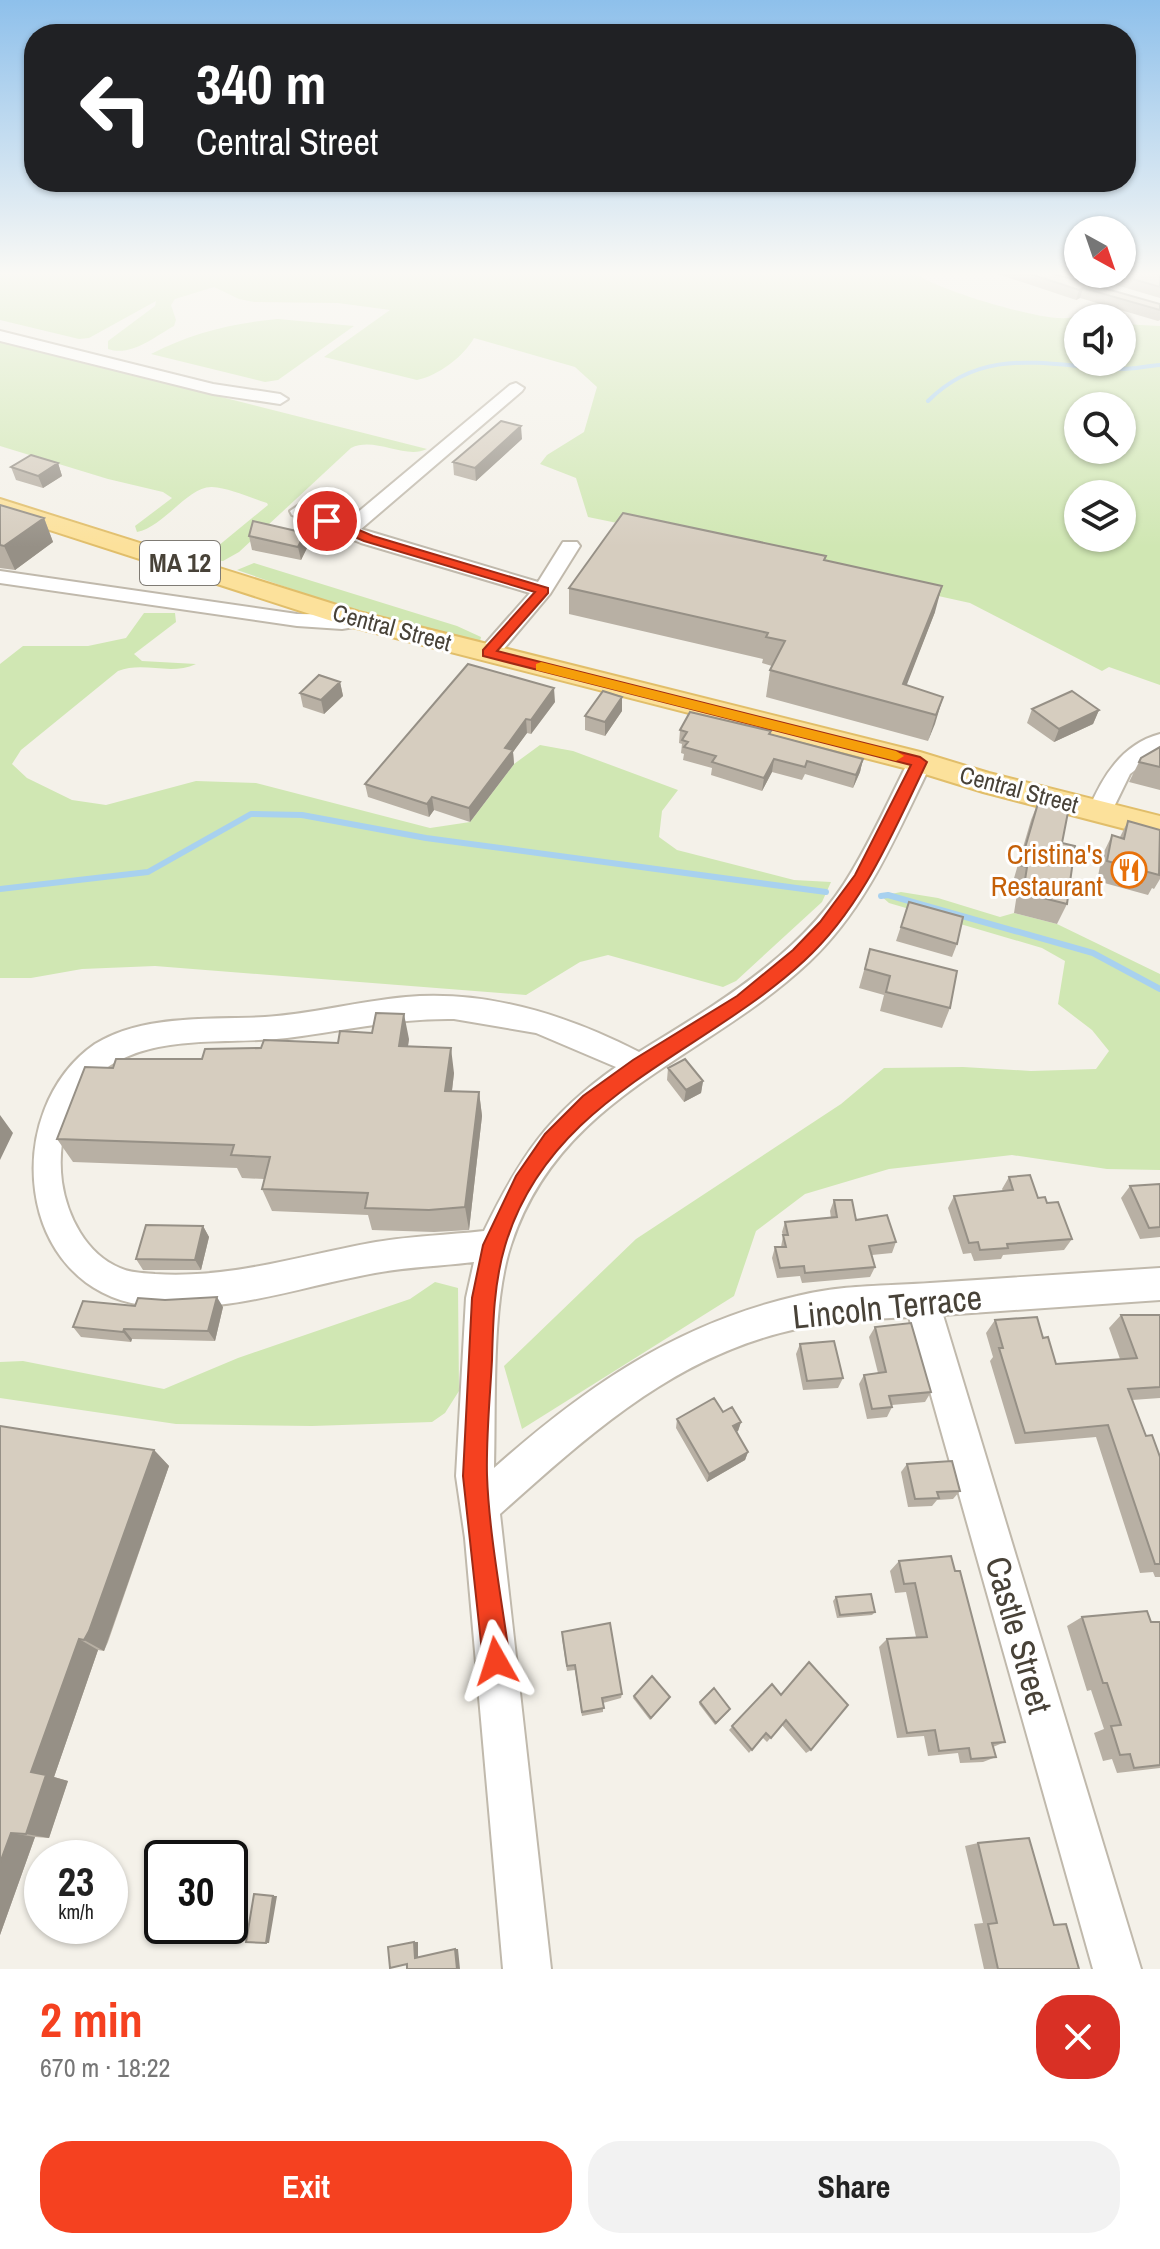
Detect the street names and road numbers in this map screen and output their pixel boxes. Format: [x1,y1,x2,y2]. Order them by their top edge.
road number: MA 12 [140,541,220,585]
street label: Central Street [329,596,456,658]
street label: Central Street [956,758,1083,820]
street label: Lincoln Terrace [790,1274,984,1340]
street label: Castle Street [975,1551,1063,1719]

